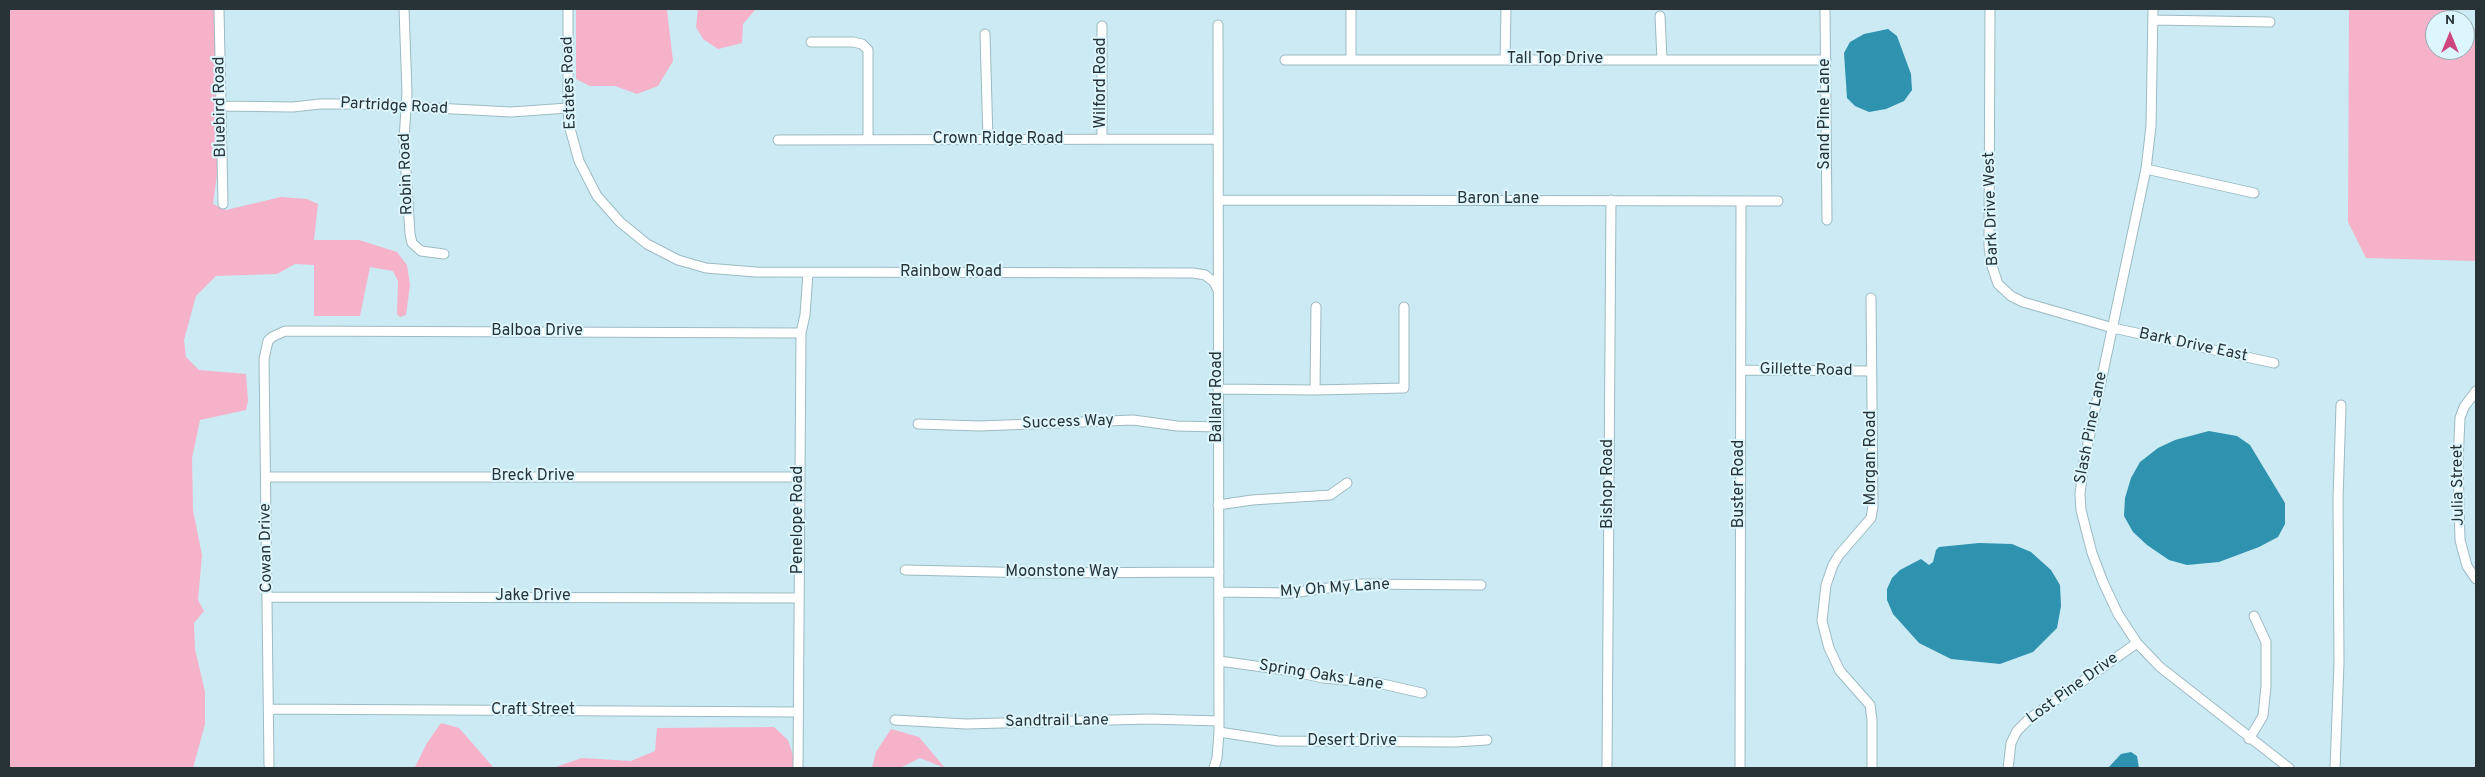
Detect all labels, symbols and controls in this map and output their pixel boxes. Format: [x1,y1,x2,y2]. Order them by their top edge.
north arrow [2425,10,2475,60]
text: N [2445,12,2455,29]
street label: Estates Road [559,36,581,130]
street label: Wilford Road [1092,37,1112,129]
street label: Tall Top Drive [1507,50,1603,70]
street label: Bluebird Road [211,56,231,158]
street label: Sand Pine Lane [1816,58,1836,170]
street label: Partridge Road [340,95,448,119]
street label: Crown Ridge Road [932,130,1064,150]
street label: Robin Road [396,133,418,215]
street label: Bark Drive West [1980,152,2004,266]
street label: Baron Lane [1457,190,1539,210]
street label: Rainbow Road [900,263,1002,283]
street label: Balboa Drive [491,322,583,342]
street label: Bark Drive East [2137,325,2249,367]
street label: Ballard Road [1208,351,1228,443]
street label: Gillette Road [1759,361,1853,381]
street label: Slash Pine Lane [2072,370,2112,486]
street label: Morgan Road [1862,410,1882,506]
street label: Success Way [1022,412,1114,434]
street label: Bishop Road [1599,439,1619,529]
street label: Buster Road [1730,440,1750,528]
street label: Julia Street [2449,444,2469,526]
street label: Penelope Road [789,466,809,574]
street label: Breck Drive [491,467,575,487]
street label: Cowan Drive [257,503,277,593]
street label: Moonstone Way [1005,563,1119,583]
street label: My Oh My Lane [1279,576,1391,602]
street label: Jake Drive [495,587,571,607]
street label: Lost Pine Drive [2023,649,2123,729]
street label: Spring Oaks Lane [1258,657,1384,695]
street label: Craft Street [491,701,575,721]
street label: Sandtrail Lane [1005,711,1109,733]
street label: Desert Drive [1307,732,1397,752]

